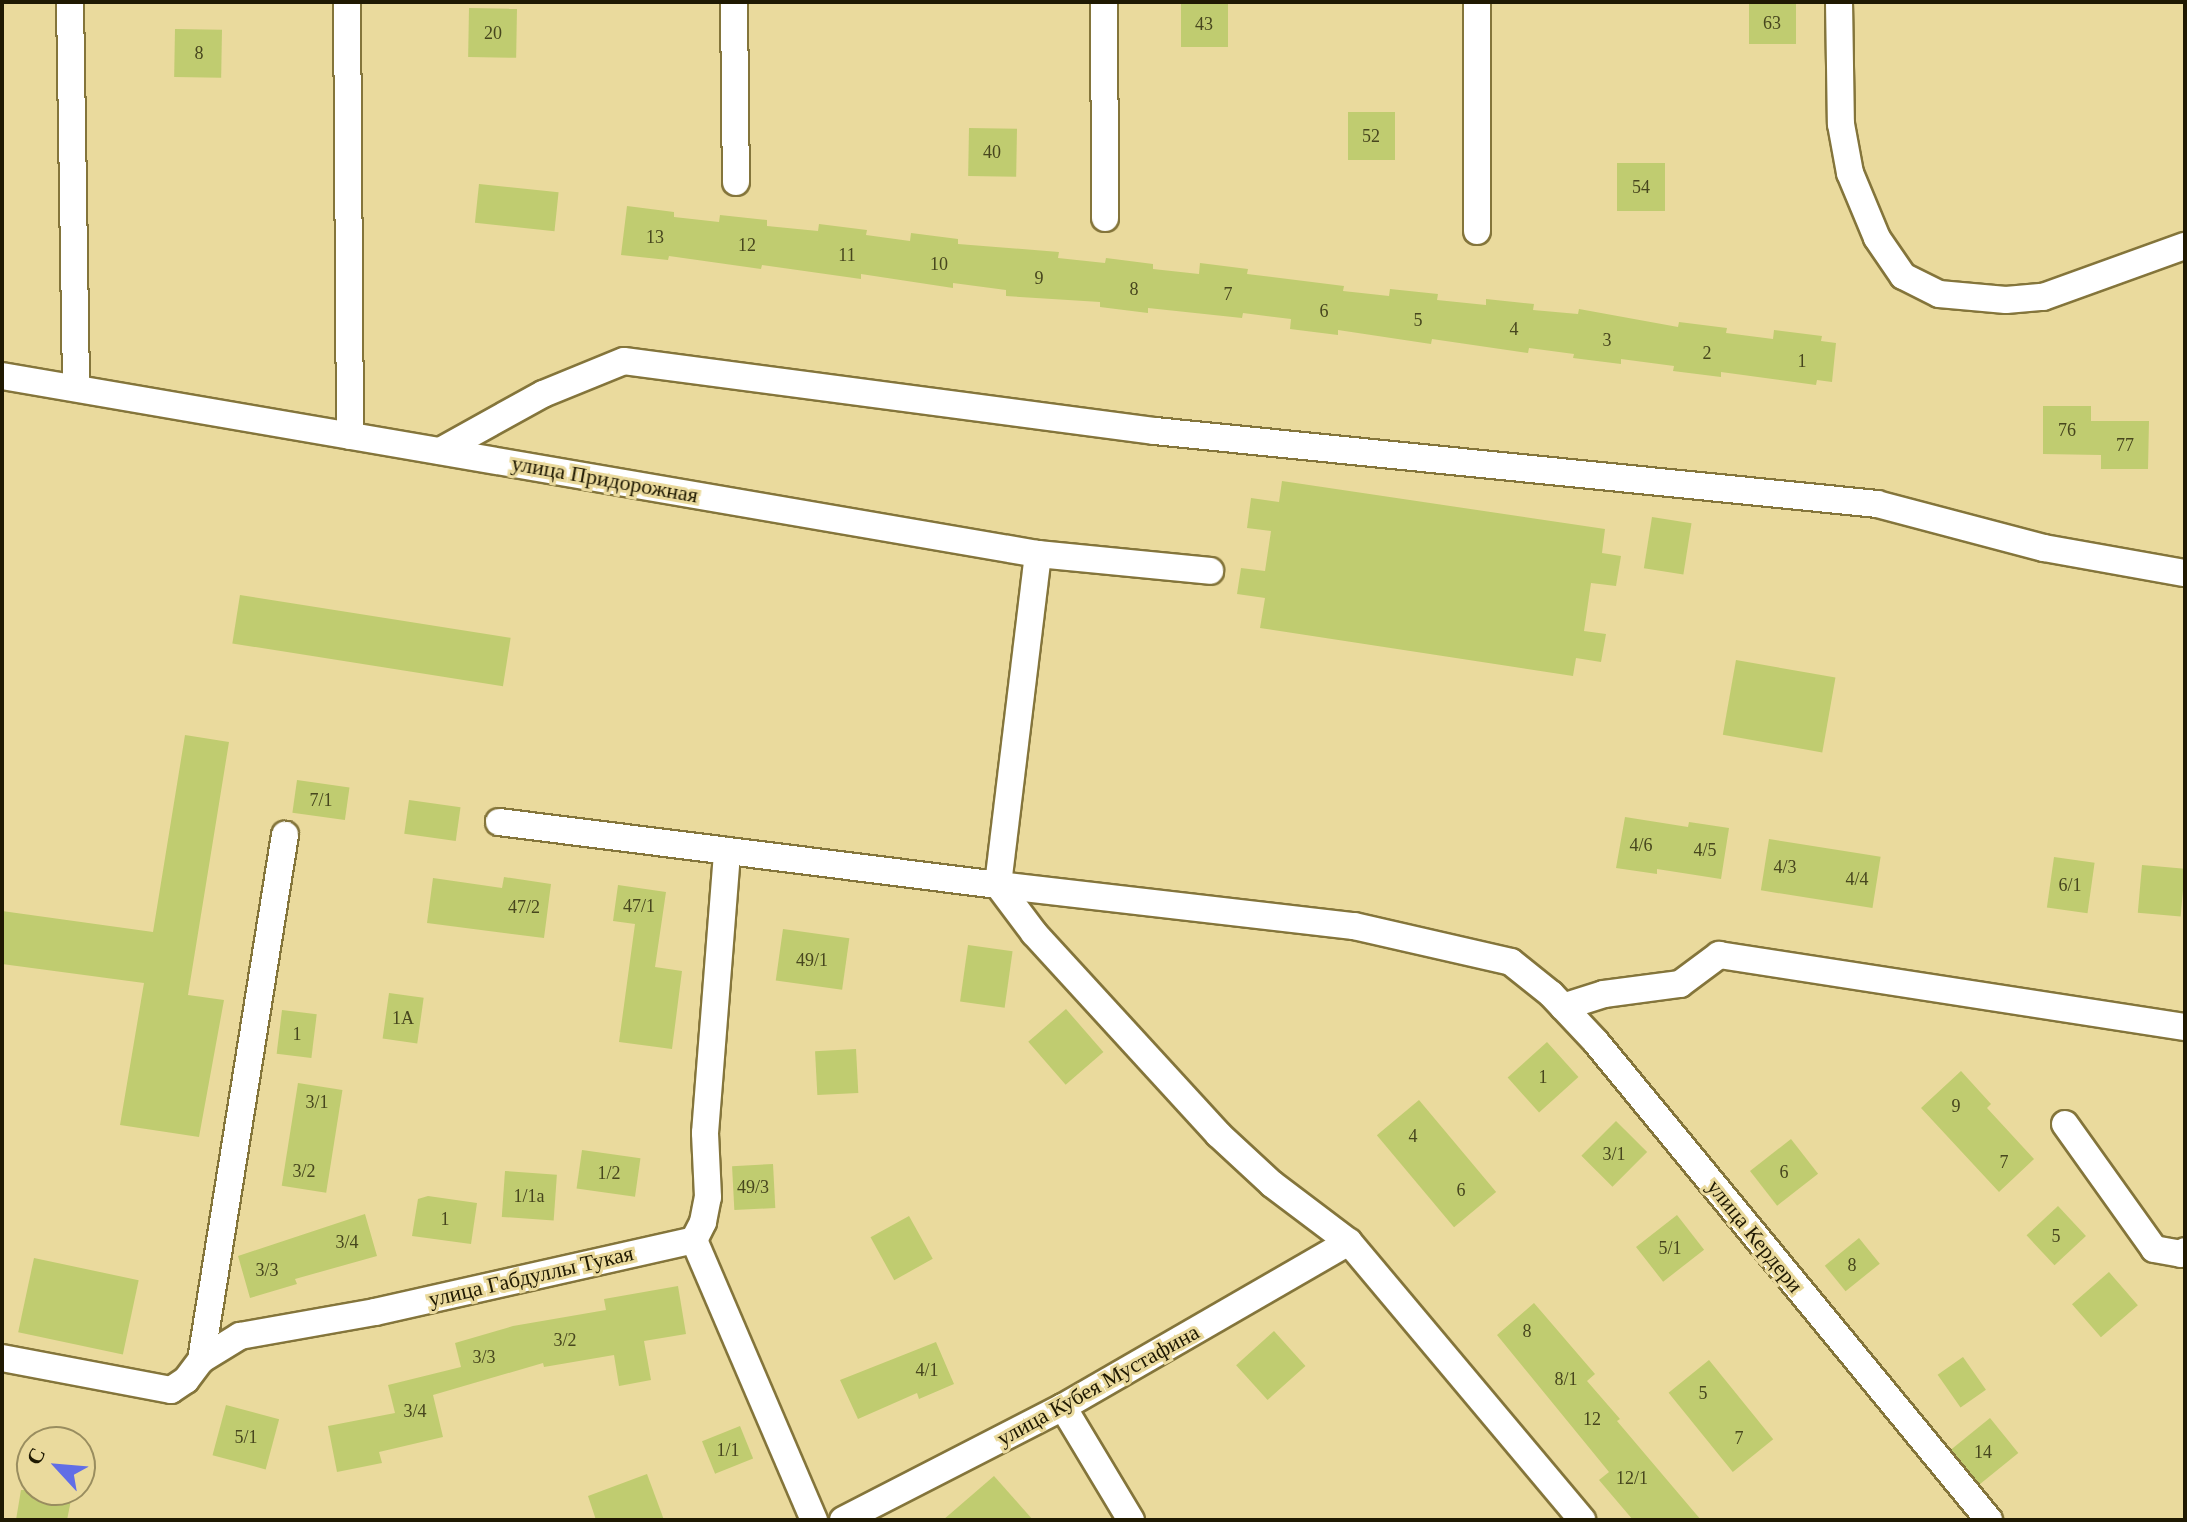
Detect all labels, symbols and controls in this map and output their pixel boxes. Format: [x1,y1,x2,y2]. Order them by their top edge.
house number: 63 [1763,12,1781,34]
house number: 43 [1195,13,1213,35]
house number: 20 [484,22,502,44]
house number: 8 [194,42,204,64]
house number: 52 [1362,125,1380,147]
house number: 40 [983,141,1001,163]
house number: 54 [1632,176,1650,198]
house number: 13 [646,226,664,248]
house number: 12 [738,234,756,256]
house number: 11 [838,244,856,266]
house number: 10 [930,253,948,275]
house number: 9 [1034,267,1044,289]
house number: 8 [1130,278,1138,300]
house number: 7 [1224,283,1232,305]
house number: 6 [1320,300,1328,322]
house number: 5 [1414,309,1422,331]
house number: 4 [1510,318,1518,340]
house number: 3 [1602,329,1612,351]
house number: 2 [1702,342,1712,364]
house number: 1 [1798,350,1806,372]
house number: 76 [2058,419,2076,441]
house number: 77 [2116,434,2134,456]
street label: улица Придорожная [510,450,700,508]
house number: 7/1 [309,789,333,811]
house number: 4/6 [1629,834,1653,856]
house number: 4/5 [1693,839,1717,861]
house number: 4/3 [1773,856,1797,878]
house number: 4/4 [1845,868,1869,890]
house number: 6/1 [2058,874,2082,896]
house number: 47/1 [623,895,655,917]
house number: 47/2 [508,896,540,918]
house number: 49/1 [796,949,828,971]
house number: 1А [392,1007,414,1029]
house number: 1 [292,1023,302,1045]
house number: 1 [1538,1066,1548,1088]
house number: 3/1 [305,1091,329,1113]
house number: 9 [1952,1095,1960,1117]
house number: 4 [1408,1125,1418,1147]
house number: 3/1 [1602,1143,1626,1165]
house number: 7 [2000,1151,2008,1173]
house number: 3/2 [292,1160,316,1182]
house number: 6 [1780,1161,1788,1183]
house number: 1/2 [597,1162,621,1184]
street label: улица Кердери [1701,1174,1809,1298]
house number: 49/3 [737,1176,769,1198]
house number: 6 [1456,1179,1466,1201]
house number: 1/1а [514,1185,544,1207]
house number: 1 [440,1208,450,1230]
house number: 5 [2052,1225,2060,1247]
house number: 3/4 [335,1231,359,1253]
house number: 5/1 [1658,1237,1682,1259]
street label: улица Габдуллы Тукая [426,1240,636,1312]
house number: 8 [1848,1254,1856,1276]
house number: 3/3 [255,1259,279,1281]
street label: улица Кубея Мустафина [992,1318,1204,1452]
house number: 8 [1522,1320,1532,1342]
house number: 3/2 [553,1329,577,1351]
house number: 3/3 [472,1346,496,1368]
house number: 4/1 [915,1359,939,1381]
house number: 8/1 [1554,1368,1578,1390]
house number: 5 [1698,1382,1708,1404]
house number: 3/4 [403,1400,427,1422]
house number: 12 [1583,1408,1601,1430]
north arrow [16,1426,96,1506]
house number: 5/1 [234,1426,258,1448]
house number: 7 [1734,1427,1744,1449]
house number: 1/1 [716,1439,740,1461]
house number: 14 [1974,1441,1992,1463]
text: С [21,1444,50,1469]
house number: 12/1 [1616,1467,1648,1489]

